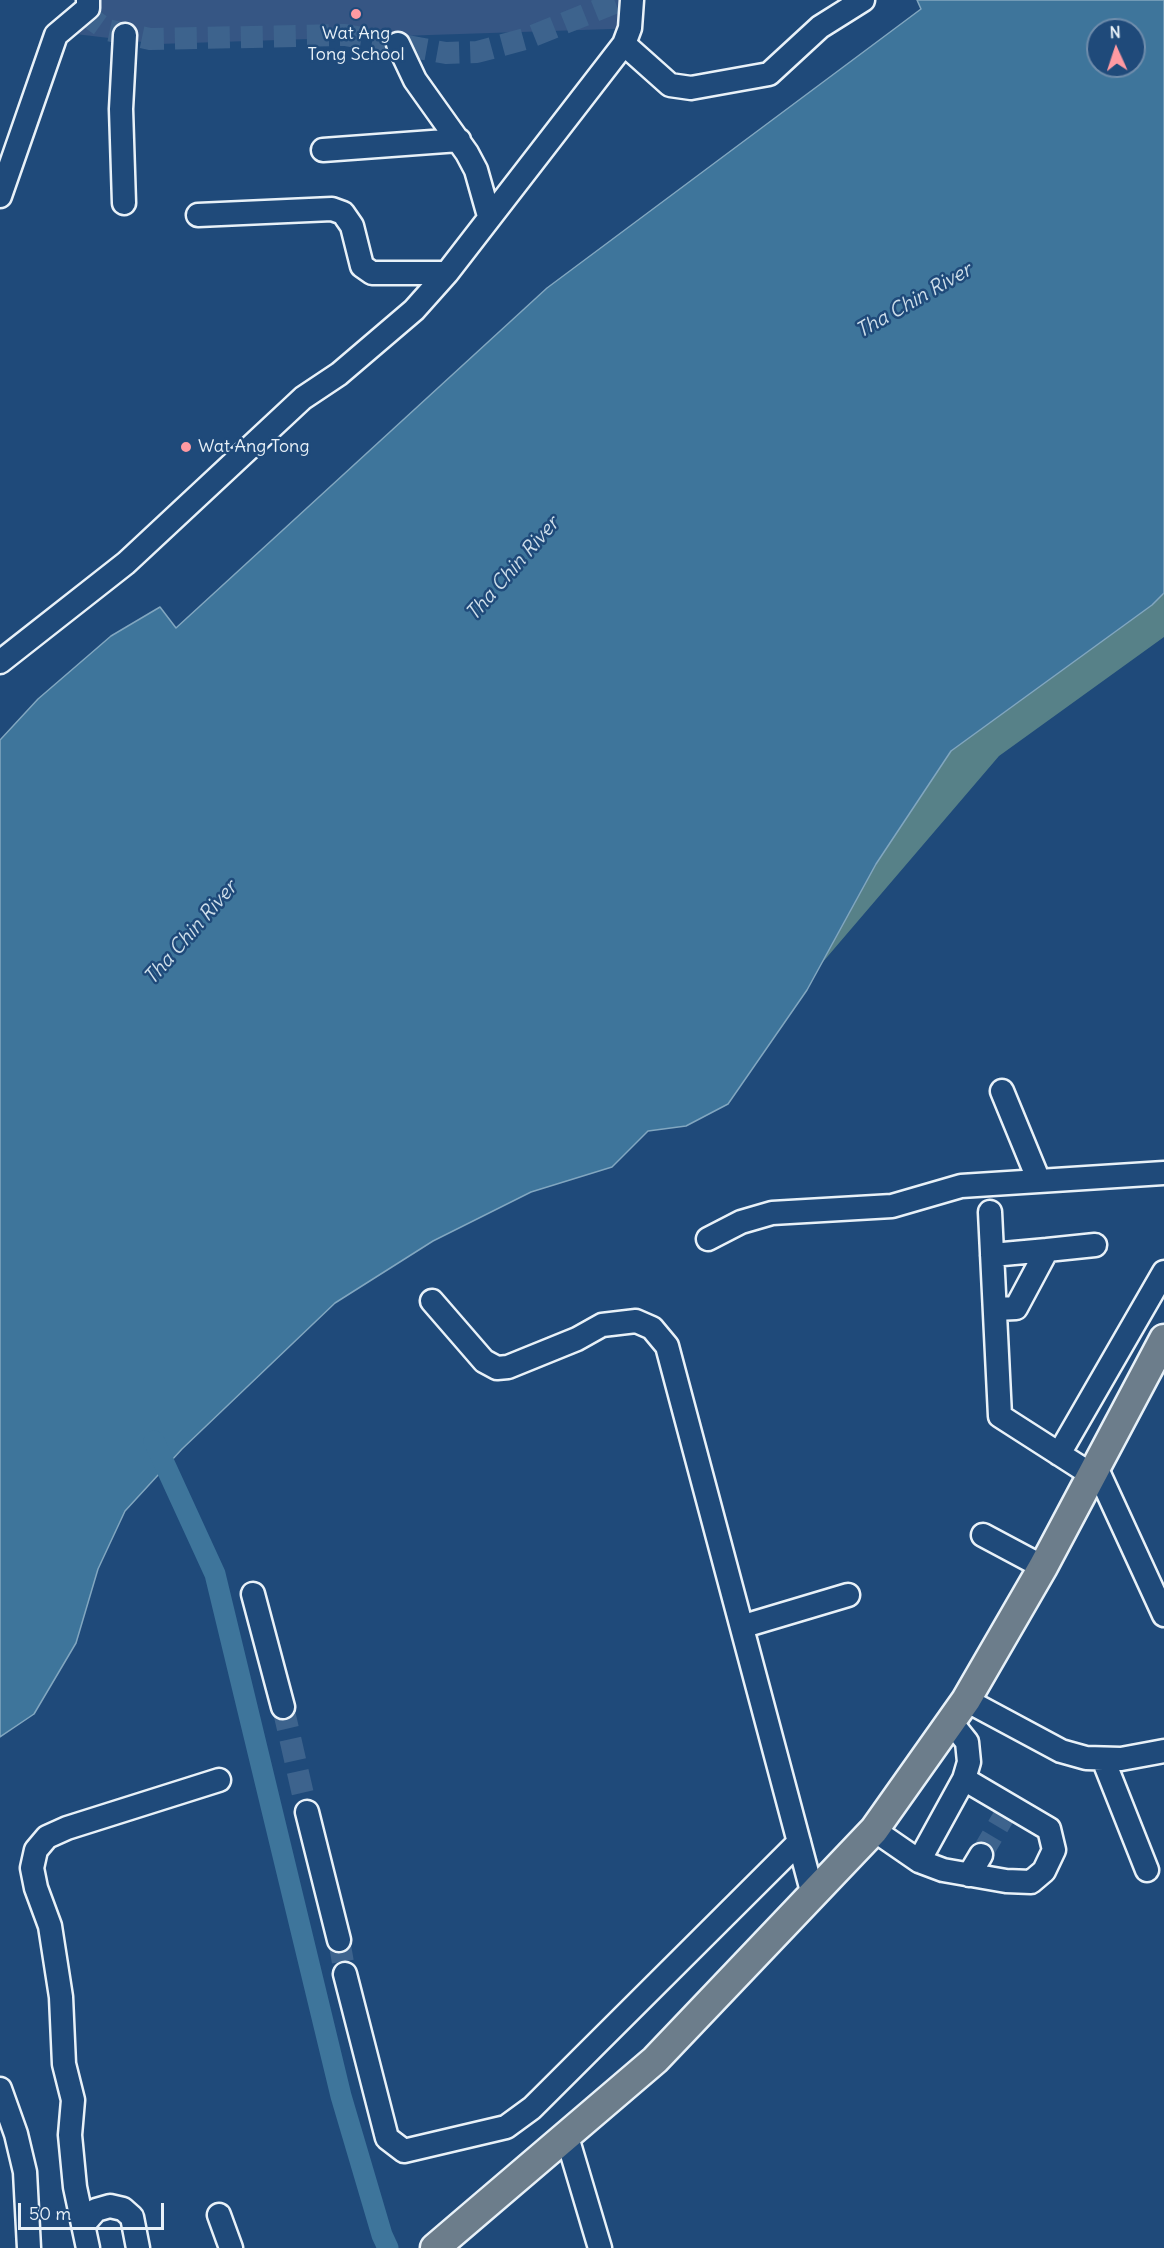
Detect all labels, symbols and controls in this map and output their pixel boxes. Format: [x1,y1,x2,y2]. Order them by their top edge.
marker: Wat Ang Tong School [349,7,363,21]
north arrow [1086,18,1146,78]
text: N [1109,22,1121,42]
place label: Wat Ang Tong School [308,23,404,66]
water label: Tha Chin River [852,258,976,344]
place label: Wat Ang Tong [198,436,310,458]
marker: Wat Ang Tong [179,440,193,454]
water label: Tha Chin River [461,512,565,626]
water label: Tha Chin River [139,876,243,990]
scale bar [21,2191,166,2229]
text: 50 m [29,2202,71,2225]

